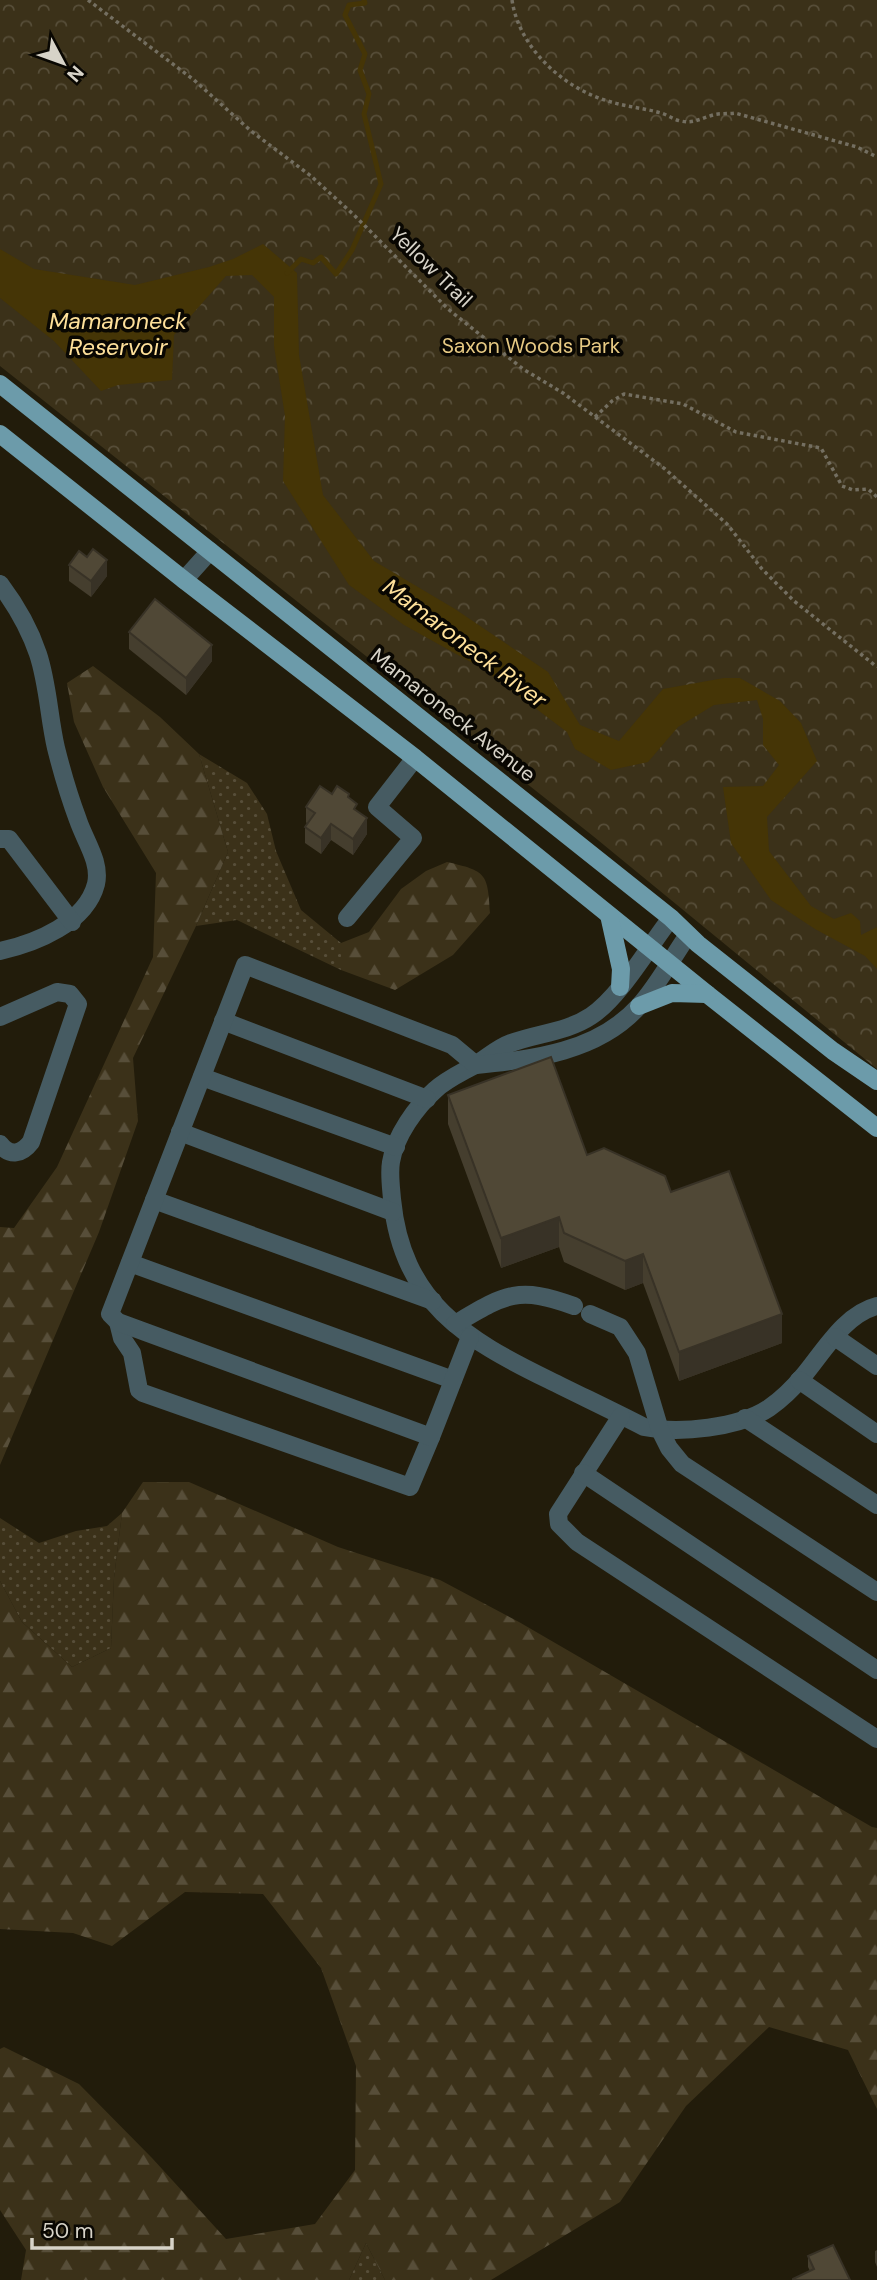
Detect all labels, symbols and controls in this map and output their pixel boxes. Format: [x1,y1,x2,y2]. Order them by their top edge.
north arrow [28,28,98,98]
text: N [61,60,89,87]
street label: Yellow Trail [384,221,478,313]
water label: Mamaroneck Reservoir [49,306,187,362]
park label: Saxon Woods Park [442,332,621,360]
water label: Mamaroneck River [377,572,554,715]
street label: Mamaroneck Avenue [365,642,541,788]
scale bar [32,2206,172,2250]
text: 50 m [42,2217,93,2245]

